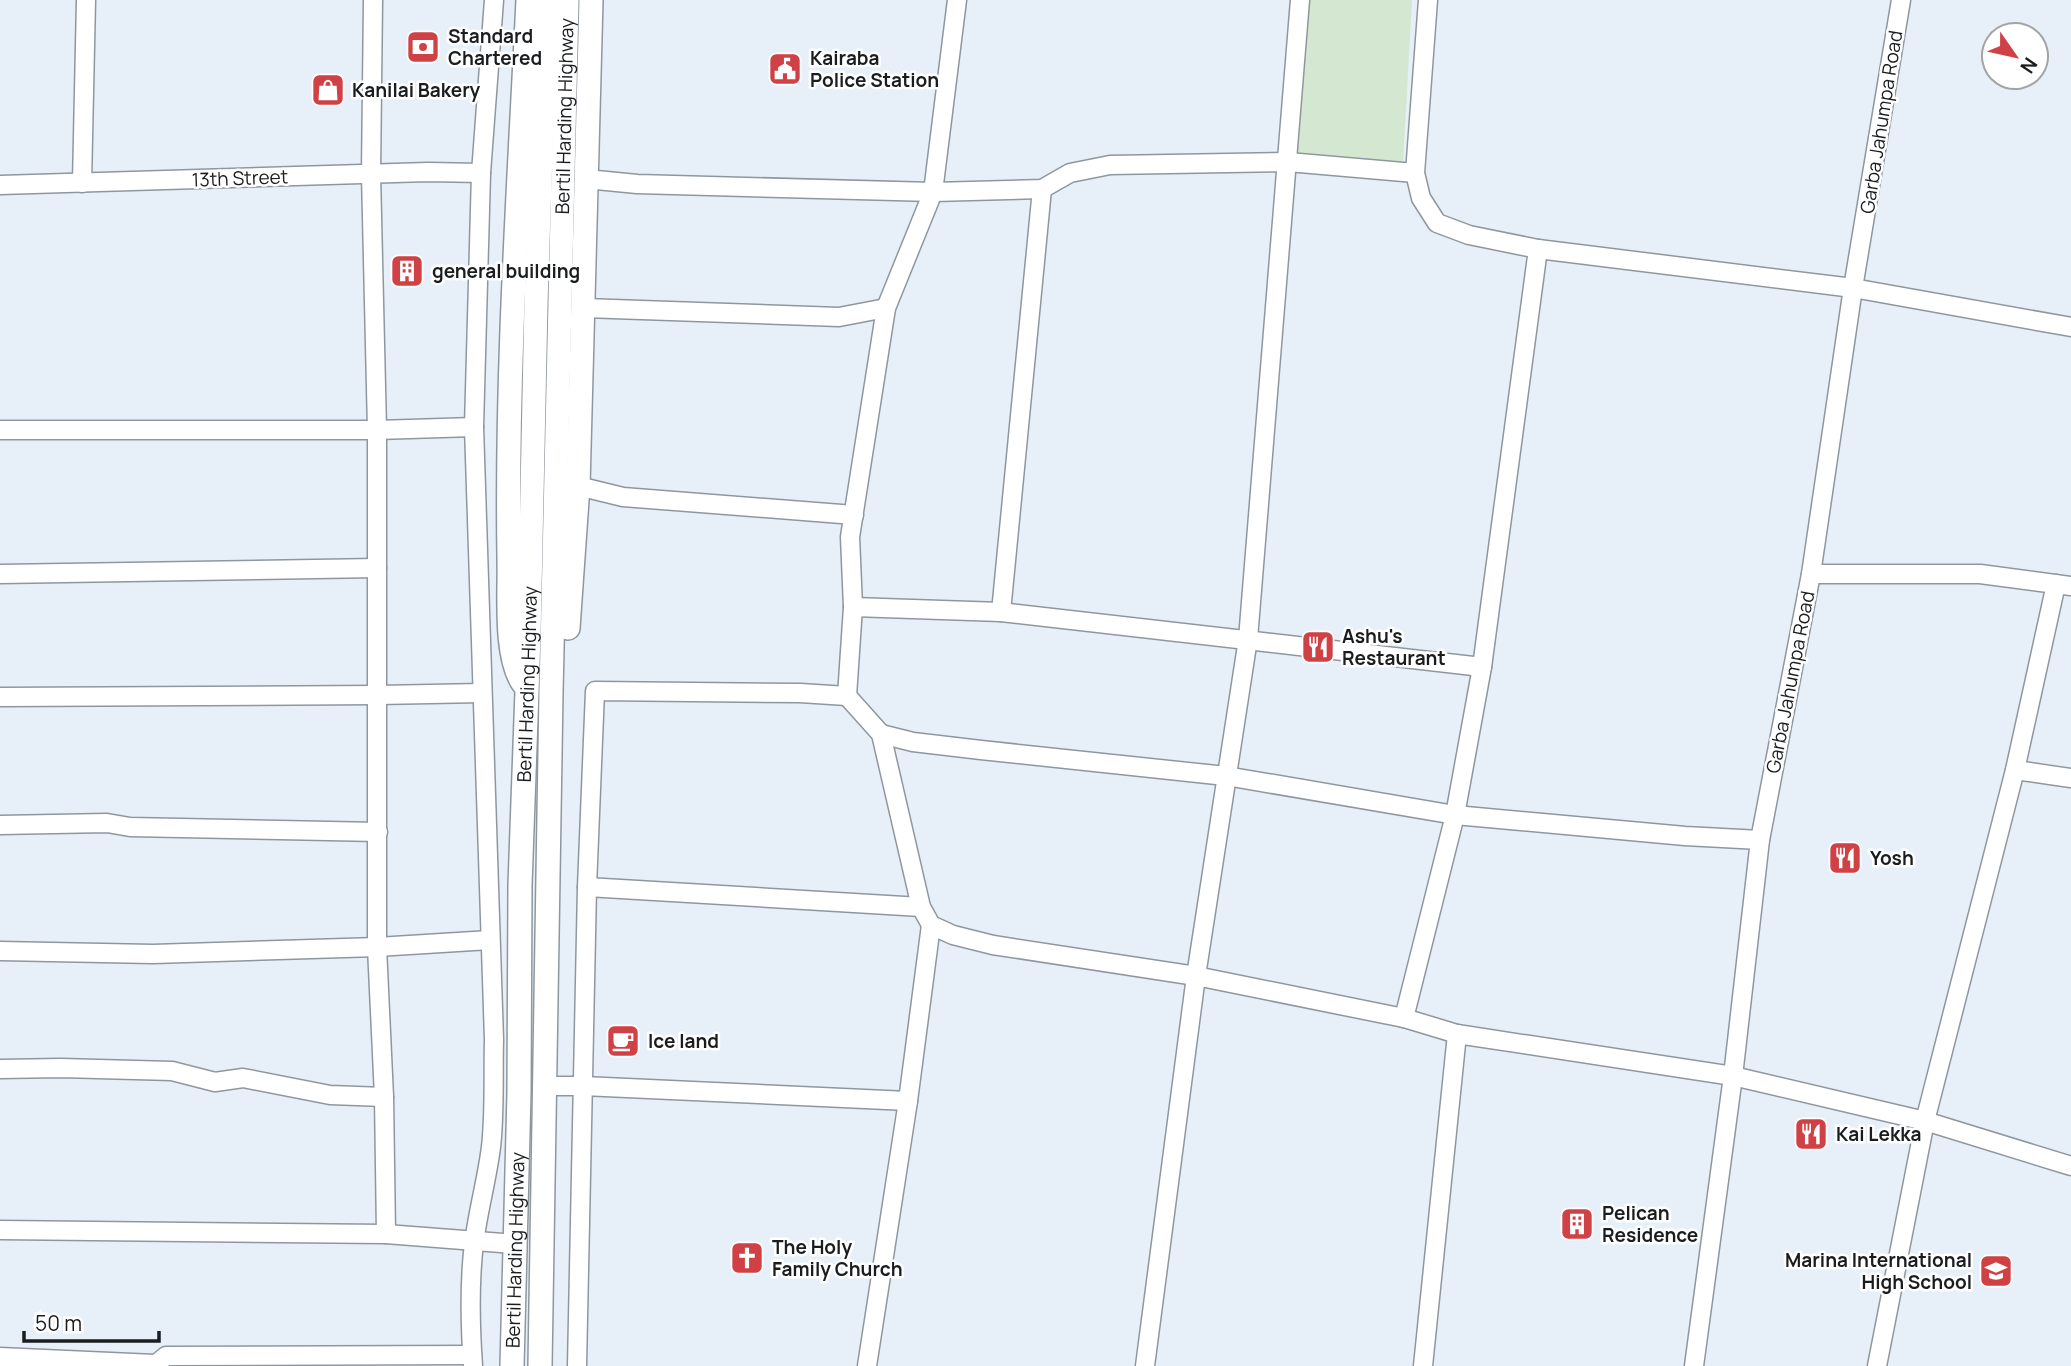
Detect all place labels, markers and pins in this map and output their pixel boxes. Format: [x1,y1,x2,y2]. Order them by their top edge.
place label: Standard Chartered [448,23,542,71]
bank icon: Standard Chartered [404,28,442,66]
place label: Kairaba Police Station [810,45,939,93]
public building icon: Kairaba Police Station [766,50,804,88]
shop icon: Kanilai Bakery [309,71,347,109]
place label: Kanilai Bakery [352,77,481,103]
building icon: general building [388,252,426,290]
place label: general building [432,258,580,284]
place label: Ashu's Restaurant [1342,623,1446,671]
restaurant icon: Ashu's Restaurant [1299,628,1337,666]
restaurant icon: Yosh [1826,839,1864,877]
place label: Yosh [1870,845,1914,871]
cafe icon: Ice land [604,1022,642,1060]
place label: Ice land [648,1028,719,1054]
restaurant icon: Kai Lekka [1792,1115,1830,1153]
place label: Kai Lekka [1836,1121,1921,1147]
place label: Pelican Residence [1602,1200,1698,1248]
building icon: Pelican Residence [1558,1205,1596,1243]
place label: The Holy Family Church [772,1234,903,1282]
church icon: The Holy Family Church [728,1239,766,1277]
place label: Marina International High School [1785,1247,1972,1295]
school or university icon: Marina International High School [1977,1252,2015,1290]

